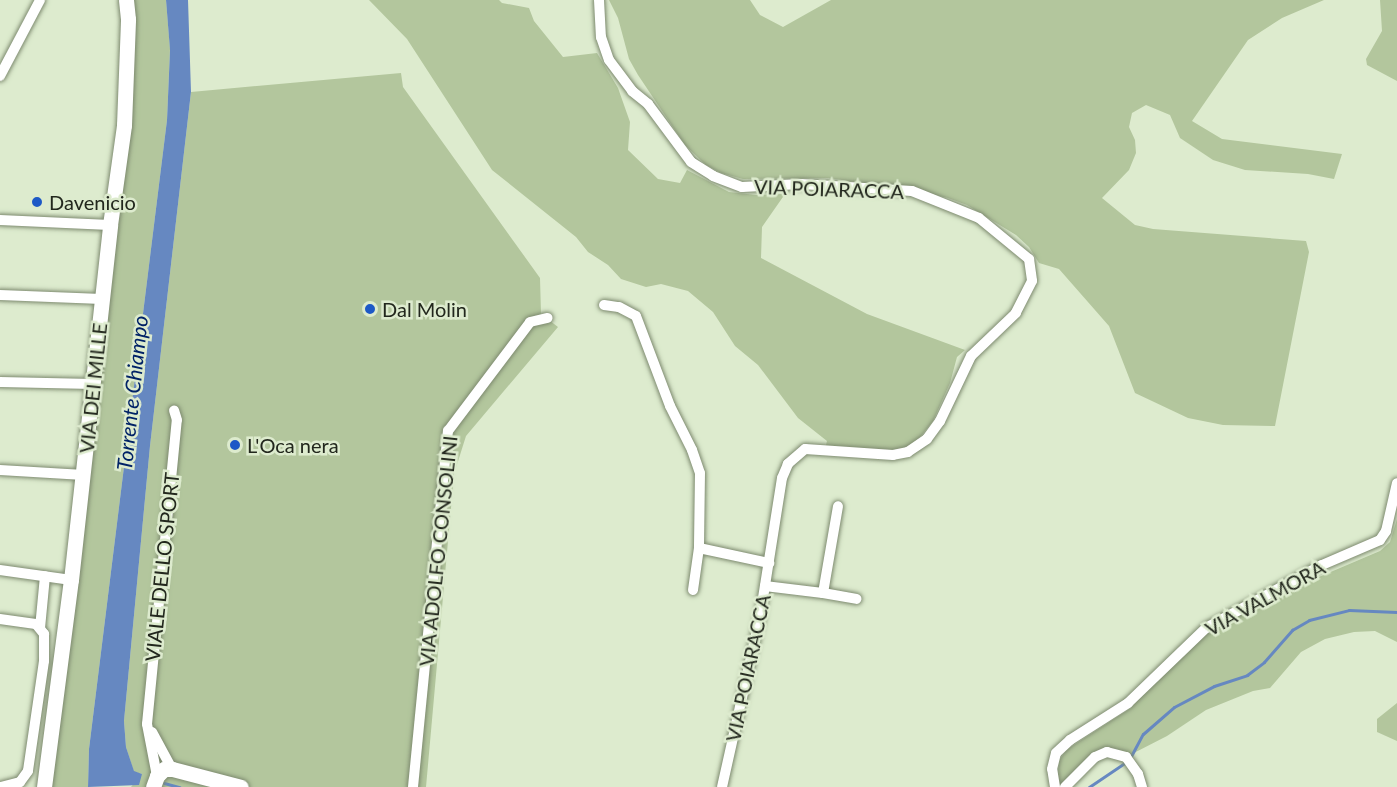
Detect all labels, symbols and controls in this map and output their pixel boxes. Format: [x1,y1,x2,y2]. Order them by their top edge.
street label: VIA POIARACCA [753,174,905,204]
place label: Davenicio [49,190,136,214]
marker: Davenicio [30,195,44,209]
place label: Dal Molin [382,297,467,321]
marker: Dal Molin [363,302,377,316]
water label: Torrente Chiampo [111,314,153,472]
street label: VIA DEI MILLE [74,321,112,455]
place label: L'Oca nera [247,433,339,457]
street label: VIA ADOLFO CONSOLINI [414,434,462,668]
marker: L'Oca nera [228,438,242,452]
street label: VIALE DELLO SPORT [140,471,184,663]
street label: VIA VALMORA [1200,555,1330,641]
street label: VIA POIARACCA [721,592,775,744]

